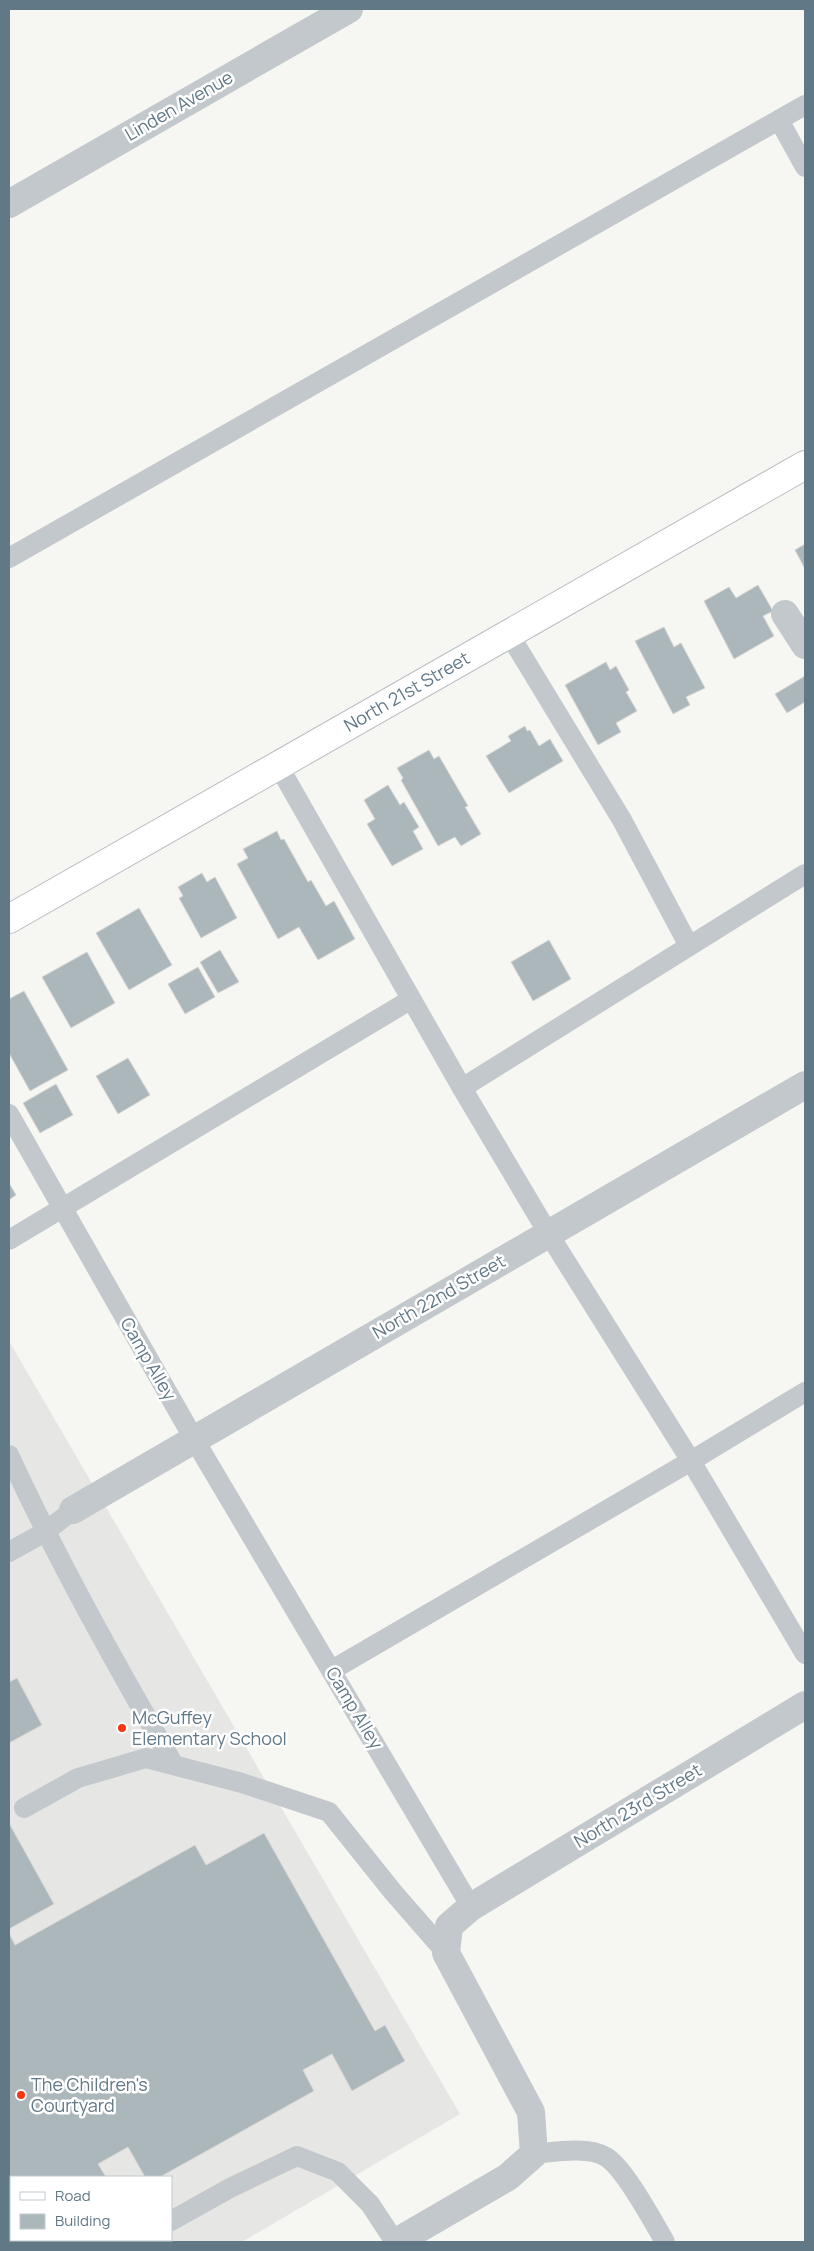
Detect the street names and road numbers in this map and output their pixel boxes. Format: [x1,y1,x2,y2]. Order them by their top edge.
street label: Linden Avenue [120,65,237,146]
street label: North 21st Street [339,645,474,737]
street label: North 22nd Street [368,1248,509,1344]
street label: Camp Alley [115,1313,183,1405]
street label: Camp Alley [321,1662,389,1754]
street label: North 23rd Street [569,1758,706,1853]

